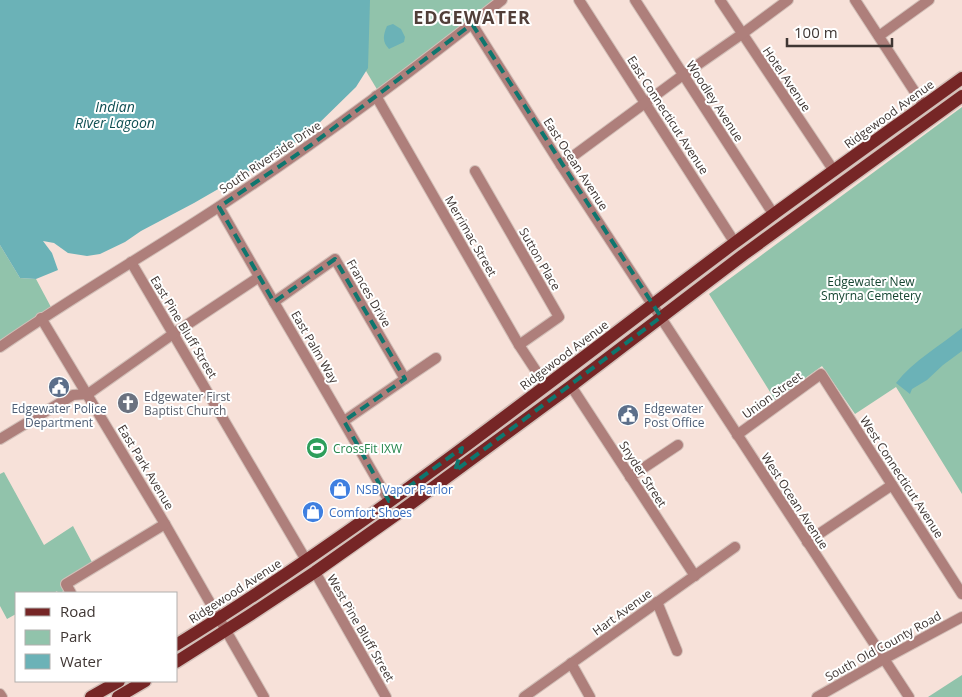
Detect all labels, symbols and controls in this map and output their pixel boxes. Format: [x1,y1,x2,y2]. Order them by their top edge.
district label: EDGEWATER [413,5,531,29]
scale bar [787,15,892,47]
text: 100 m [794,22,838,42]
street label: Hotel Avenue [759,43,815,115]
street label: East Connecticut Avenue [623,52,713,178]
street label: Woodley Avenue [682,57,748,145]
street label: Ridgewood Avenue [841,76,937,152]
water label: Indian River Lagoon [75,97,155,132]
street label: East Ocean Avenue [540,114,612,214]
street label: South Riverside Drive [216,116,324,197]
street label: Merrimac Street [441,193,501,279]
street label: Sutton Place [515,225,565,294]
street label: Frances Drive [343,256,395,330]
street label: East Pine Bluff Street [147,273,221,381]
park label: Edgewater New Smyrna Cemetery [821,273,922,304]
street label: East Palm Way [287,308,343,387]
street label: Ridgewood Avenue [516,316,612,394]
street label: Union Street [739,367,805,423]
public building icon: Edgewater Police Department [47,375,71,399]
place label: Edgewater First Baptist Church [144,388,230,419]
church icon: Edgewater First Baptist Church [116,391,140,415]
place label: Edgewater Police Department [11,400,107,431]
place label: Edgewater Post Office [644,400,705,431]
public building icon: Edgewater Post Office [616,403,640,427]
street label: West Connecticut Avenue [856,413,948,542]
street label: East Park Avenue [114,421,178,513]
sports icon: CrossFit IXW [305,436,329,460]
street label: Snyder Street [615,438,671,510]
place label: CrossFit IXW [333,440,402,457]
street label: West Ocean Avenue [757,450,833,553]
shop icon: NSB Vapor Parlor [328,477,352,501]
place label: NSB Vapor Parlor [356,481,453,498]
shop icon: Comfort Shoes [301,500,325,524]
place label: Comfort Shoes [329,504,412,521]
street label: Ridgewood Avenue [185,555,285,627]
street label: West Pine Bluff Street [323,571,399,685]
street label: Hart Avenue [589,585,655,639]
legend [15,592,178,682]
text: Road [60,601,96,621]
street label: South Old County Road [822,607,944,685]
text: Park [60,626,91,646]
text: Water [60,651,102,671]

